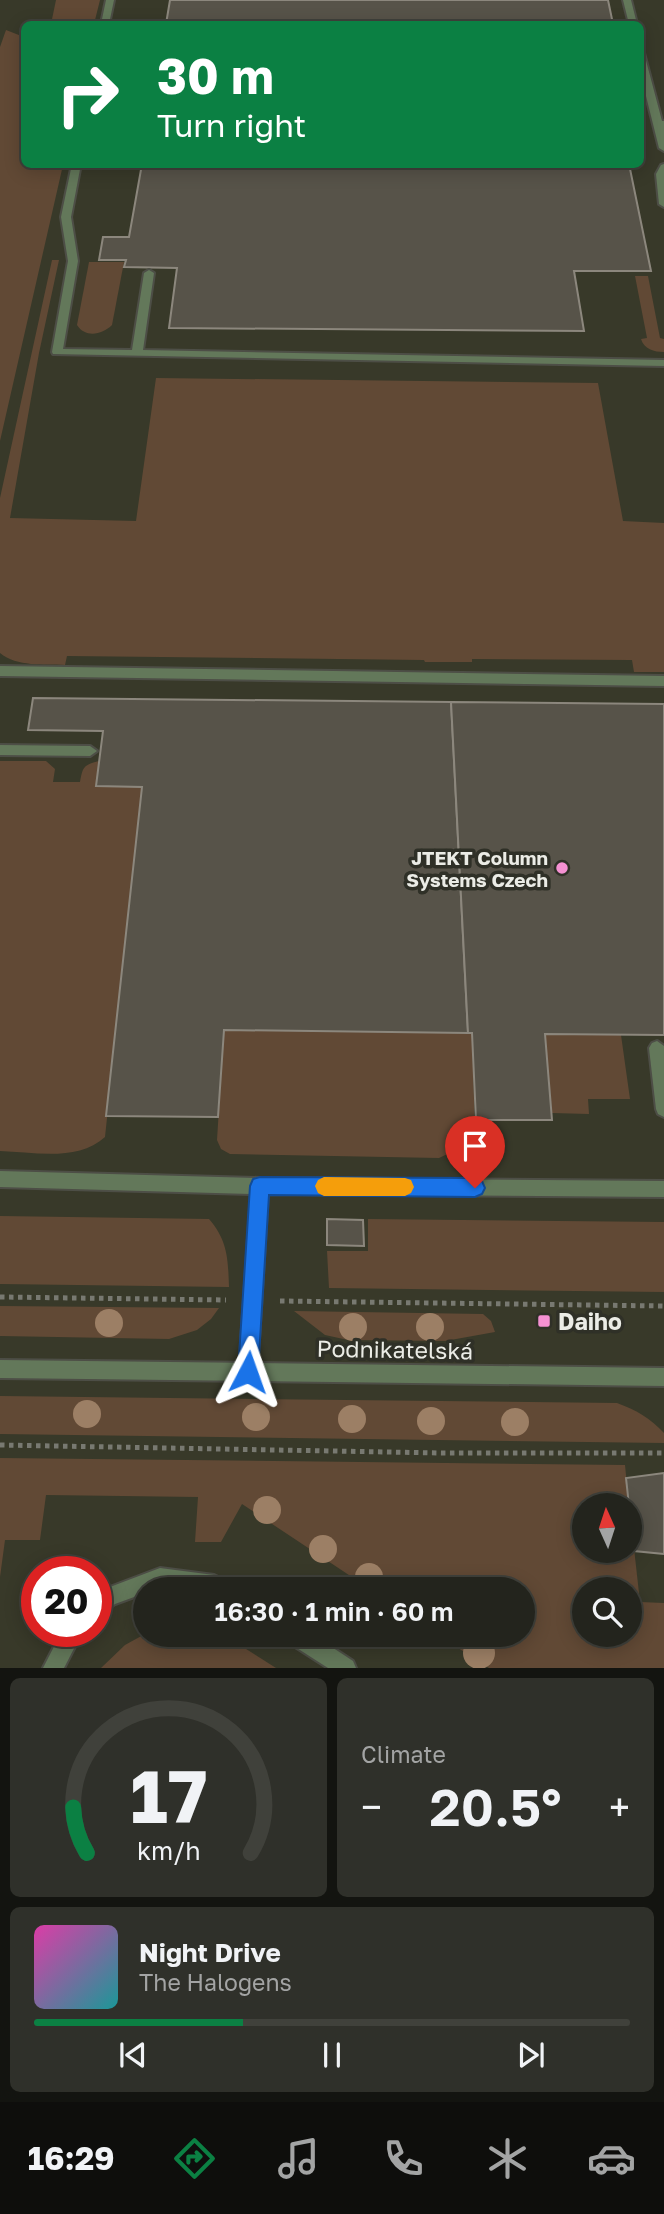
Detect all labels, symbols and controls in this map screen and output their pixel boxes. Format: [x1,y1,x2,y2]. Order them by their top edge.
text: 30 m [157,46,274,105]
icon: right [42,49,133,140]
text: Turn right [157,106,306,144]
place label: JTEKT Column Systems Czech [406,846,548,891]
marker: JTEKT Column Systems Czech [554,860,570,876]
pin [445,1116,505,1188]
icon: arrive [456,1127,494,1165]
place label: Daiho [558,1307,622,1335]
marker: Daiho [536,1313,552,1329]
street label: Podnikatelská [317,1334,473,1364]
position arrow [211,1335,285,1409]
north arrow [572,1493,642,1563]
map controls [572,1493,642,1647]
speed limit sign: 20 [21,1556,112,1647]
button: search [572,1577,642,1647]
text: 16:30 · 1 min · 60 m [214,1596,454,1627]
text: Climate [361,1740,446,1768]
text: 17 [130,1753,207,1840]
text: 20.5° [430,1775,561,1837]
text: − [361,1784,382,1829]
text: + [609,1784,630,1829]
text: km/h [137,1835,200,1866]
text: Night Drive [139,1937,281,1968]
text: The Halogens [139,1968,292,1996]
icon: previous [114,2036,152,2074]
icon: pause [313,2036,351,2074]
icon: next [512,2036,550,2074]
icon: directions [170,2134,219,2183]
icon: music [274,2134,323,2183]
icon: phone [379,2134,428,2183]
icon: climate [483,2134,532,2183]
icon: car [587,2134,636,2183]
text: 16:29 [28,2139,115,2177]

